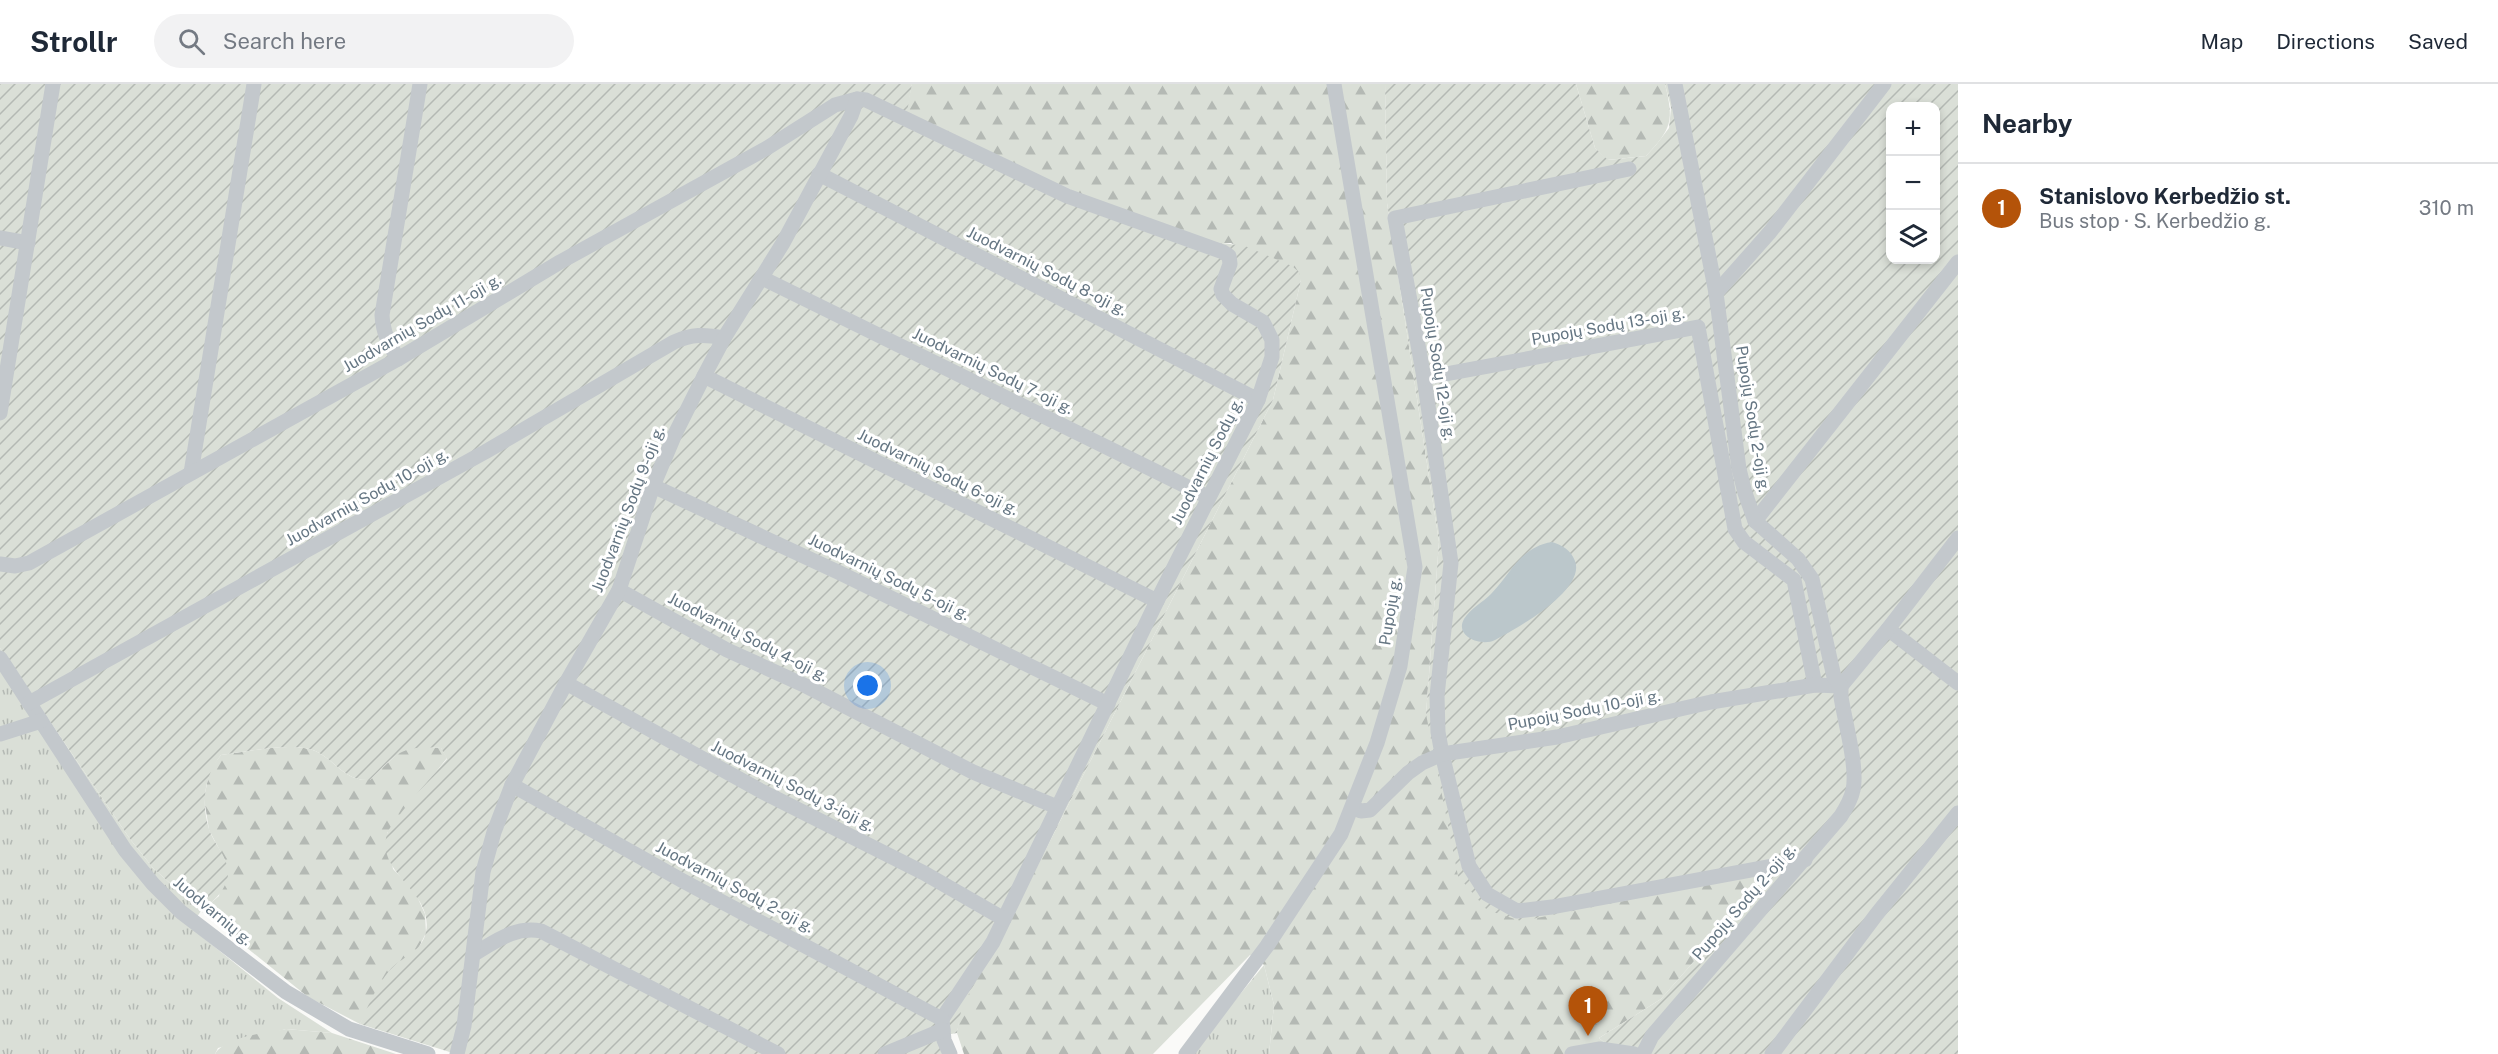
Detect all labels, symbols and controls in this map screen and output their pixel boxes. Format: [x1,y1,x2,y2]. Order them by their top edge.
search box [154,14,574,68]
text: Strollr [30,25,118,58]
icon: search [175,25,208,58]
text: Search here [223,28,346,54]
text: Map [2201,29,2243,54]
text: Directions [2276,29,2375,54]
text: Saved [2408,29,2468,54]
map controls [1886,102,1940,264]
button: + [1886,102,1940,156]
text: Nearby [1982,108,2072,139]
button: − [1886,156,1940,210]
text: Stanislovo Kerbedžio st. [2039,183,2291,209]
text: 1 [1997,196,2006,220]
text: 310 m [2419,196,2474,220]
text: Bus stop · S. Kerbedžio g. [2039,209,2271,233]
button: layers [1886,210,1940,264]
street label: Juodvarnių Sodų 8-oji g. [964,222,1130,320]
street label: Juodvarnių Sodų 11-oji g. [339,270,505,376]
street label: Pupojų Sodų 12-oji g. [1416,286,1460,442]
street label: Pupojų Sodų 13-oji g. [1530,303,1686,349]
street label: Juodvarnių Sodų 7-oji g. [910,324,1076,418]
street label: Pupojų Sodų 2-oji g. [1732,344,1774,494]
street label: Juodvarnių Sodų g. [1167,395,1247,527]
street label: Juodvarnių Sodų 9-oji g. [587,423,669,595]
street label: Juodvarnių Sodų 6-oji g. [854,425,1022,519]
street label: Juodvarnių Sodų 10-oji g. [282,444,452,550]
street label: Juodvarnių Sodų 5-oji g. [805,530,973,624]
street label: Pupojų g. [1375,575,1405,647]
street label: Juodvarnių Sodų 4-oji g. [665,588,831,686]
your location [853,671,882,700]
street label: Pupojų Sodų 10-oji g. [1506,686,1662,734]
street label: Juodvarnių Sodų 3-ioji g. [708,736,878,836]
street label: Juodvarnių Sodų 2-oji g. [653,837,817,937]
street label: Pupojų Sodų 2-oji g. [1688,840,1800,964]
street label: Juodvarnių g. [170,873,256,949]
pin: 1 [1568,986,1608,1036]

